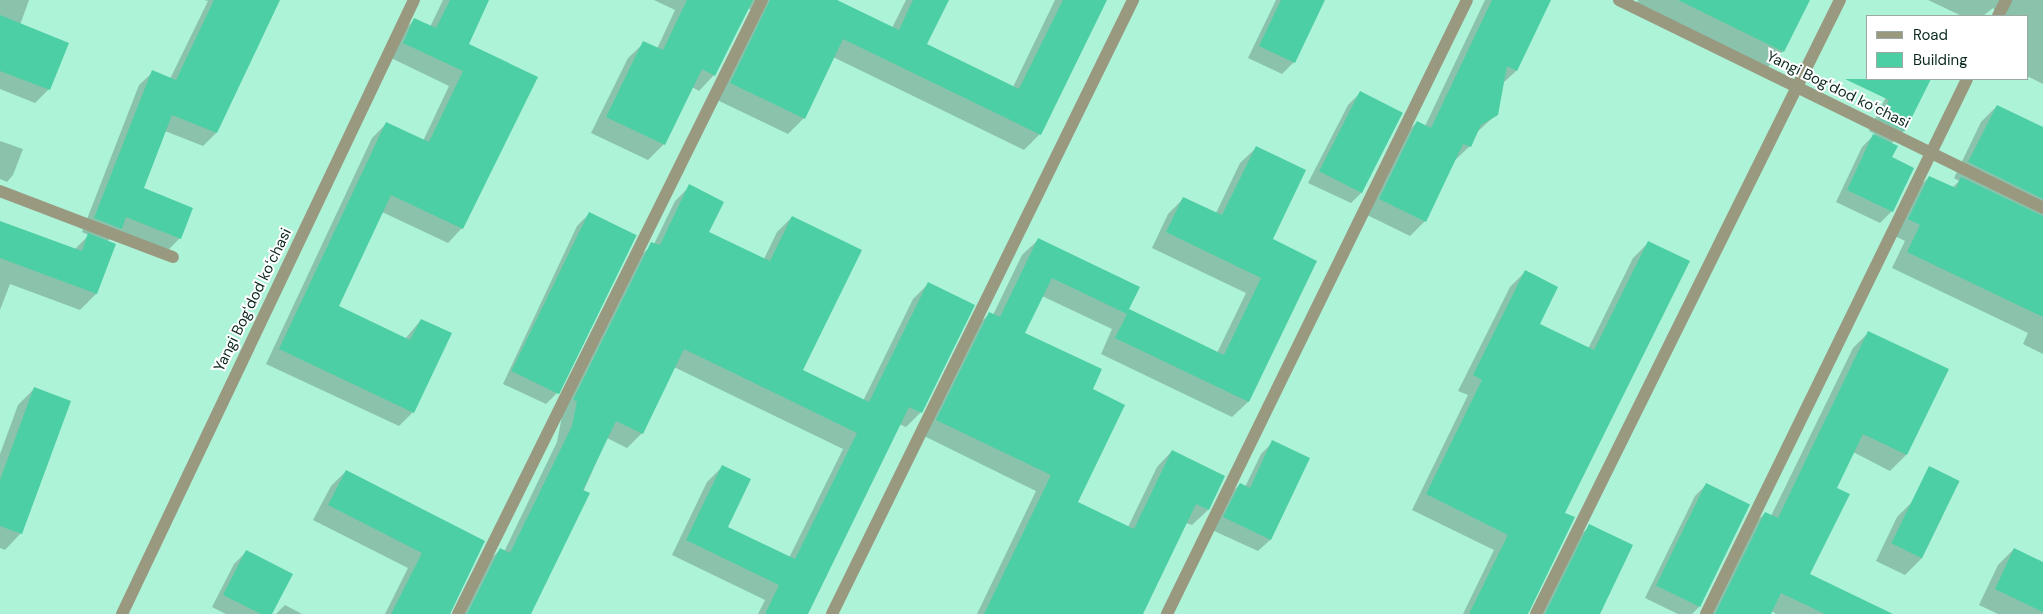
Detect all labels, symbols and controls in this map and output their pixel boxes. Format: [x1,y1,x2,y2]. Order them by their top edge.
legend [1866,15,2028,80]
text: Road [1913,25,1948,45]
street label: Yangi Bogʻdod koʻchasi [1763,47,1913,133]
text: Building [1913,50,1968,70]
street label: Yangi Bogʻdod koʻchasi [210,225,296,375]

